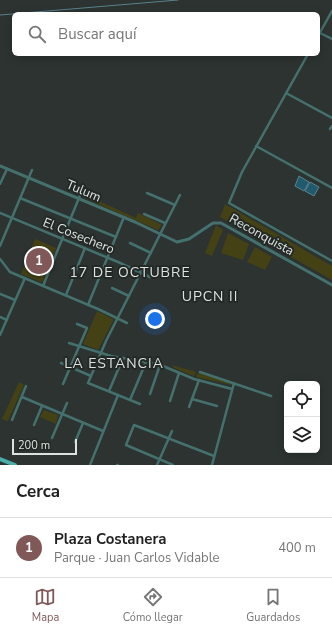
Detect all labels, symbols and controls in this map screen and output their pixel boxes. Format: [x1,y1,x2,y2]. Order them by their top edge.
search box [12,12,320,56]
icon: search [26,23,48,45]
text: Buscar aquí [58,24,136,44]
street label: Tulum [63,176,104,206]
street label: Reconquista [226,210,297,260]
street label: El Cosechero [40,213,117,258]
pin: 1 [26,246,52,276]
district label: 17 DE OCTUBRE [69,263,191,282]
district label: UPCN II [182,287,238,306]
your location [145,309,165,329]
district label: LA ESTANCIA [64,354,164,373]
map controls [284,381,320,453]
button: locate [284,381,320,417]
button: layers [284,417,320,453]
scale bar [12,437,77,456]
text: 200 m [18,438,50,453]
text: Cerca [16,480,60,503]
text: Plaza Costanera [54,529,167,549]
text: 1 [25,539,33,557]
text: 400 m [278,539,316,557]
text: Parque · Juan Carlos Vidable [54,549,219,567]
tab: Mapa [32,586,59,625]
tab: Cómo llegar [123,586,183,625]
tab: Guardados [246,586,300,625]

